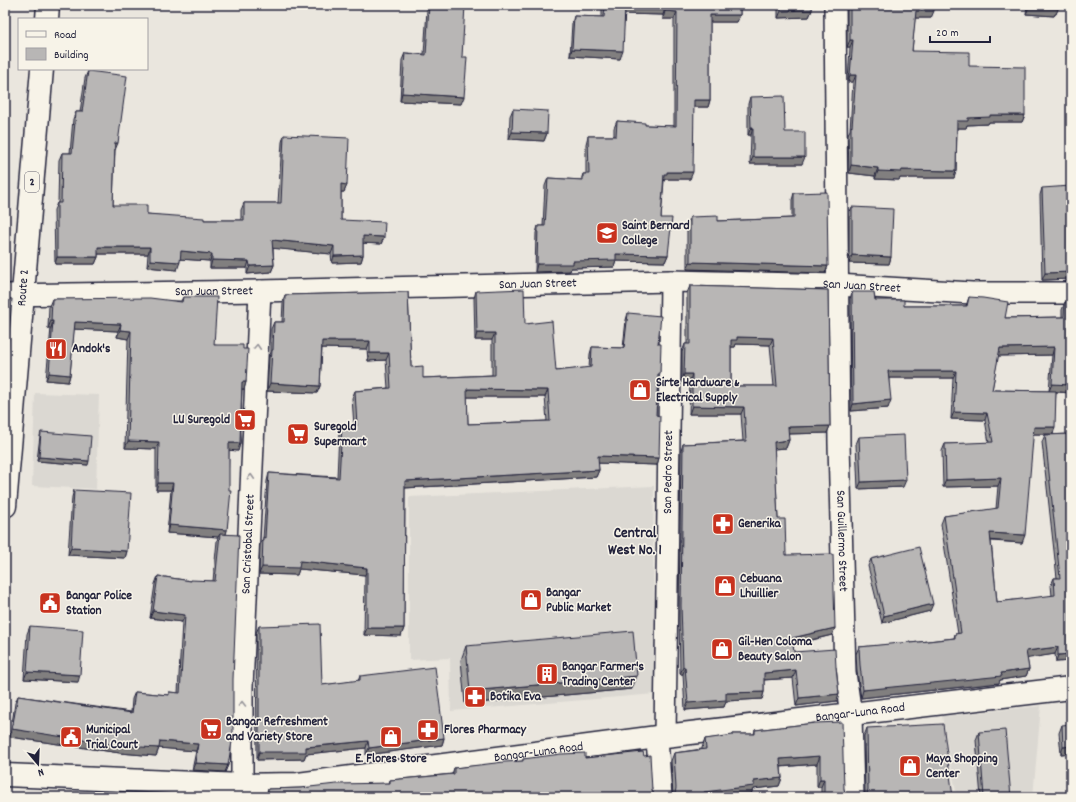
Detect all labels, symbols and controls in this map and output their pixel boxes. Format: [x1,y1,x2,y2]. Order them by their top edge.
legend [18,18,148,70]
scale bar [930,18,990,44]
text: 20 m [936,25,959,42]
text: Road [54,27,76,44]
text: Building [54,47,89,64]
road number: 2 [25,172,39,192]
place label: Saint Bernard College [622,217,690,251]
school or university icon: Saint Bernard College [594,220,620,246]
street label: Route 2 [12,269,35,307]
street label: San Juan Street [499,274,577,295]
street label: San Juan Street [823,275,901,298]
street label: San Juan Street [175,282,253,302]
restaurant icon: Andok's [43,336,69,362]
place label: Andok's [72,340,111,359]
one-way arrow [253,344,262,350]
place label: Sirte Hardware & Electrical Supply [656,374,740,408]
shop icon: Sirte Hardware & Electrical Supply [627,377,653,403]
supermarket icon: LU Suregold [232,407,258,433]
place label: LU Suregold [173,411,230,430]
place label: Suregold Supermart [314,418,367,452]
supermarket icon: Suregold Supermart [285,421,311,447]
street label: San Pedro Street [658,430,679,514]
one-way arrow [247,474,256,480]
street label: San Guillermo Street [831,490,852,592]
street label: San Cristobal Street [237,494,260,595]
pharmacy icon: Generika [710,511,736,537]
place label: Generika [738,515,782,534]
district label: Central West No. 1 [608,523,662,562]
place label: Cebuana Lhuillier [740,570,782,604]
shop icon: Cebuana Lhuillier [712,573,738,599]
place label: Bangar Public Market [546,584,611,618]
place label: Bangar Police Station [66,587,132,621]
shop icon: Bangar Public Market [518,587,544,613]
public building icon: Bangar Police Station [37,590,63,616]
place label: Gil-Hen Coloma Beauty Salon [738,633,813,667]
shop icon: Gil-Hen Coloma Beauty Salon [709,636,735,662]
place label: Bangar Farmer's Trading Center [562,658,645,692]
building icon: Bangar Farmer's Trading Center [534,661,560,687]
pharmacy icon: Botika Eva [462,684,488,710]
place label: Botika Eva [490,688,542,707]
street label: Bangar-Luna Road [815,698,906,728]
one-way arrow [238,701,246,707]
place label: Bangar Refreshment and Variety Store [226,713,328,747]
supermarket icon: Bangar Refreshment and Variety Store [198,716,224,742]
pharmacy icon: Flores Pharmacy [415,717,441,743]
place label: Municipal Trial Court [86,721,138,755]
place label: Flores Pharmacy [444,721,527,740]
public building icon: Municipal Trial Court [58,724,84,750]
shop icon: E. Flores Store [378,724,404,750]
street label: Bangar-Luna Road [493,737,584,768]
north arrow [18,744,58,784]
place label: E. Flores Store [355,750,427,769]
place label: Maya Shopping Center [926,750,998,784]
shop icon: Maya Shopping Center [897,753,923,779]
text: N [35,763,46,780]

